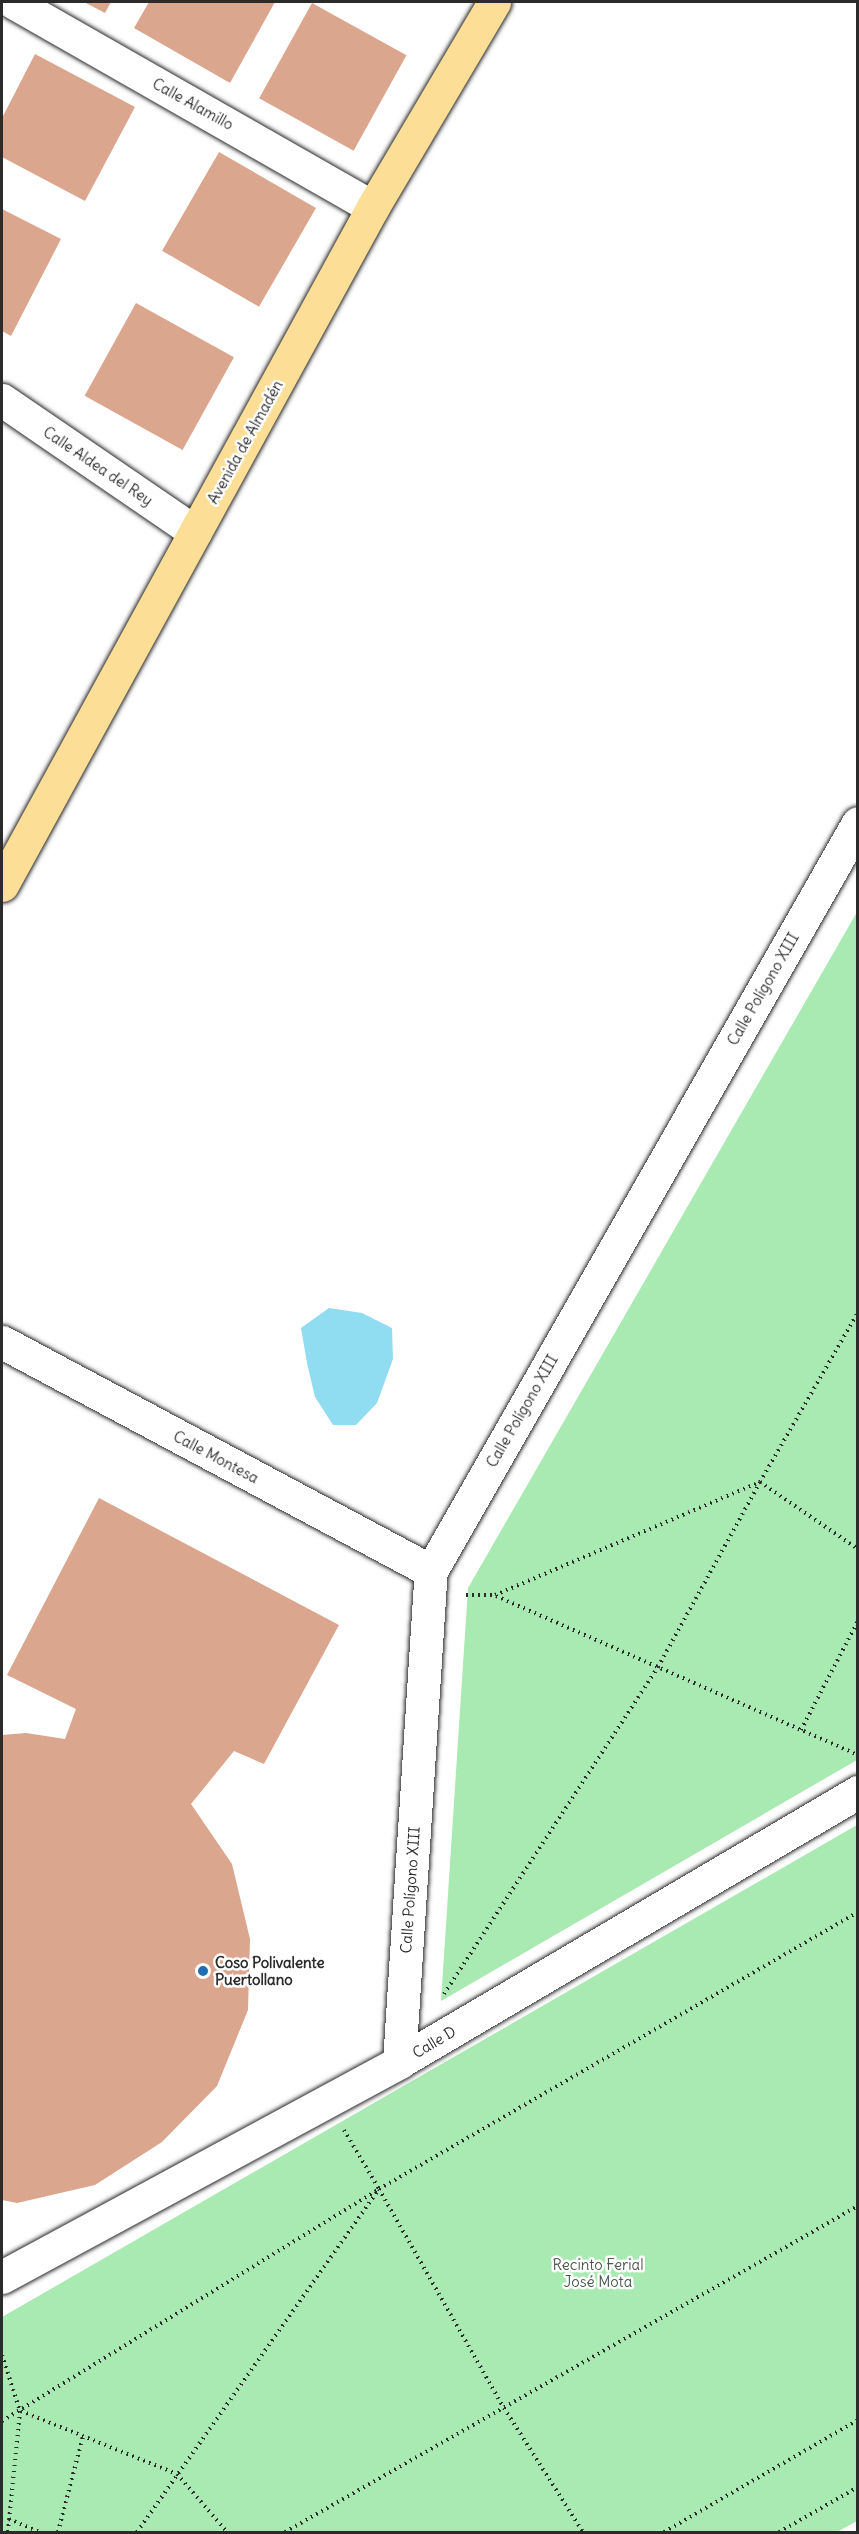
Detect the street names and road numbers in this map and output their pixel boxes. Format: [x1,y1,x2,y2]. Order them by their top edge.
street label: Calle Alamillo [149,74,237,134]
street label: Avenida de Almadén [204,377,286,507]
street label: Calle Aldea del Rey [40,423,156,509]
street label: Calle Polígono XIII [723,929,803,1049]
street label: Calle Polígono XIII [482,1351,562,1471]
street label: Calle Montesa [170,1427,262,1487]
street label: Calle Polígono XIII [397,1826,423,1954]
street label: Calle D [409,2022,459,2062]

